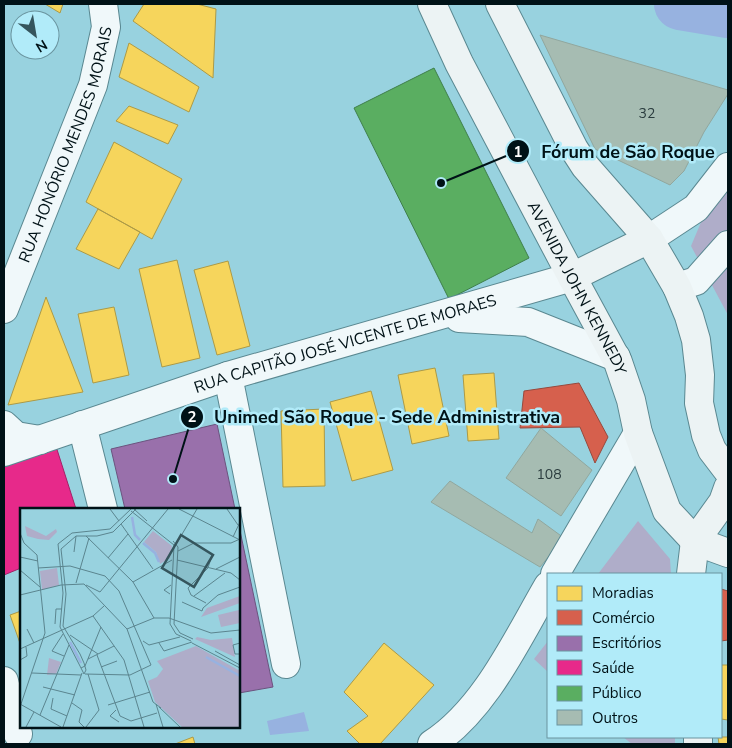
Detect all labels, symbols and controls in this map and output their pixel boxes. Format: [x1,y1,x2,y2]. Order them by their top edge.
north arrow [10,10,60,60]
street label: RUA HONÓRIO MENDES MORAIS [12,22,112,264]
house number: 32 [639,104,655,123]
callout: Fórum de São Roque [506,135,724,168]
text: Fórum de São Roque [541,140,715,164]
text: 1 [513,142,523,162]
street label: AVENIDA JOHN KENNEDY [522,198,632,378]
street label: RUA CAPITÃO JOSÉ VICENTE DE MORAES [191,289,499,399]
callout: Unimed São Roque - Sede Administrativa [179,400,571,433]
text: Unimed São Roque - Sede Administrativa [214,405,560,429]
text: 2 [187,407,197,427]
house number: 108 [536,465,562,484]
inset map [20,508,240,728]
legend [547,573,722,738]
text: Moradias [592,583,654,603]
text: Comércio [592,608,655,628]
text: Escritórios [592,633,662,653]
text: Saúde [592,658,634,678]
text: Público [592,683,642,703]
text: Outros [592,708,638,728]

